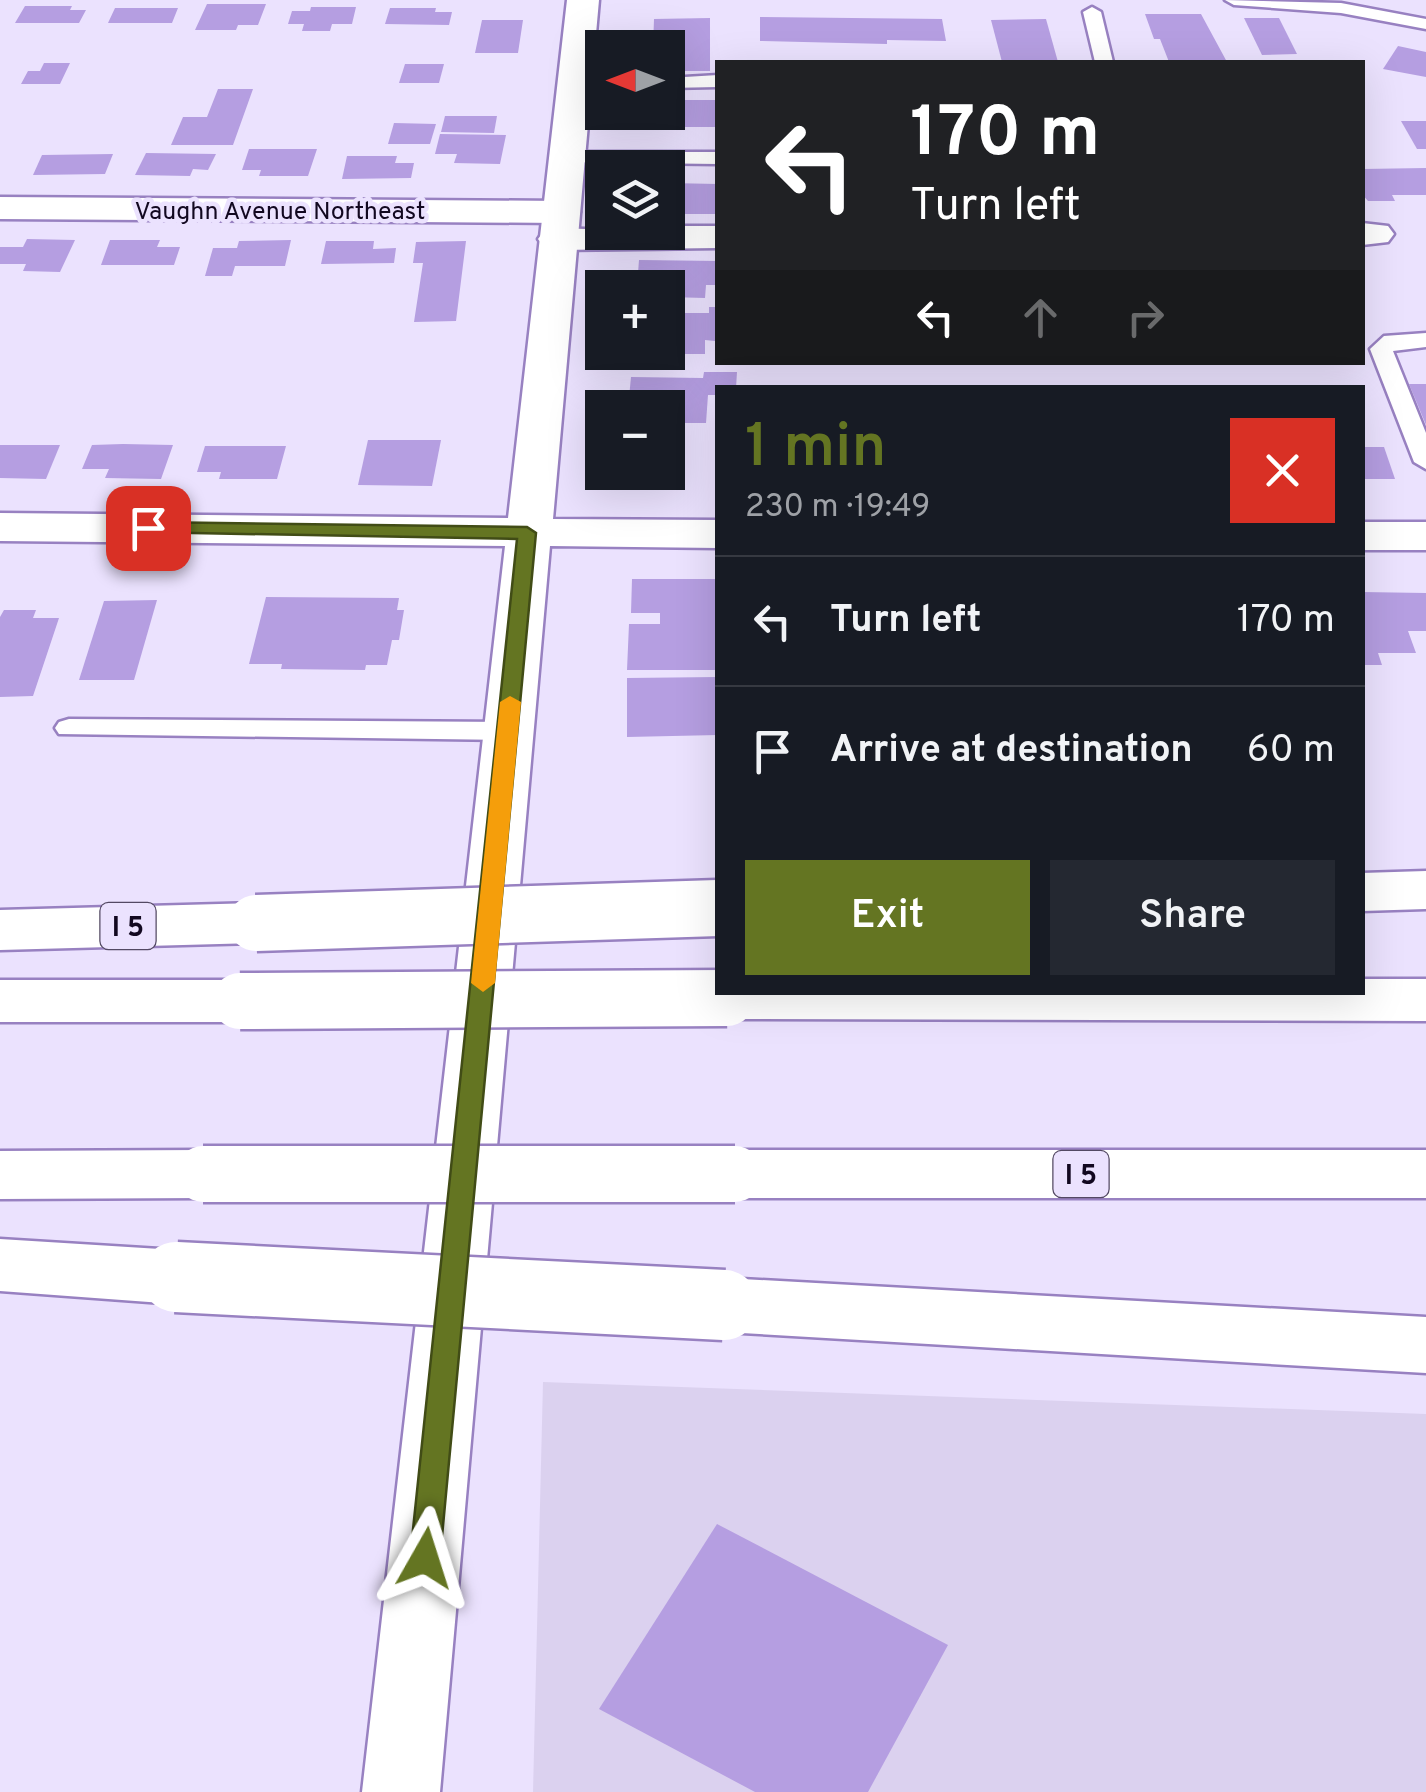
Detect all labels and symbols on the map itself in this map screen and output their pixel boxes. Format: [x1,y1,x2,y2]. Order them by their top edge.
north arrow [585,30,685,130]
street label: Vaughn Avenue Northeast [134,197,426,229]
pin [106,486,191,571]
road number: I 5 [100,903,156,949]
road number: I 5 [1054,1151,1108,1197]
position arrow [373,1506,477,1610]

